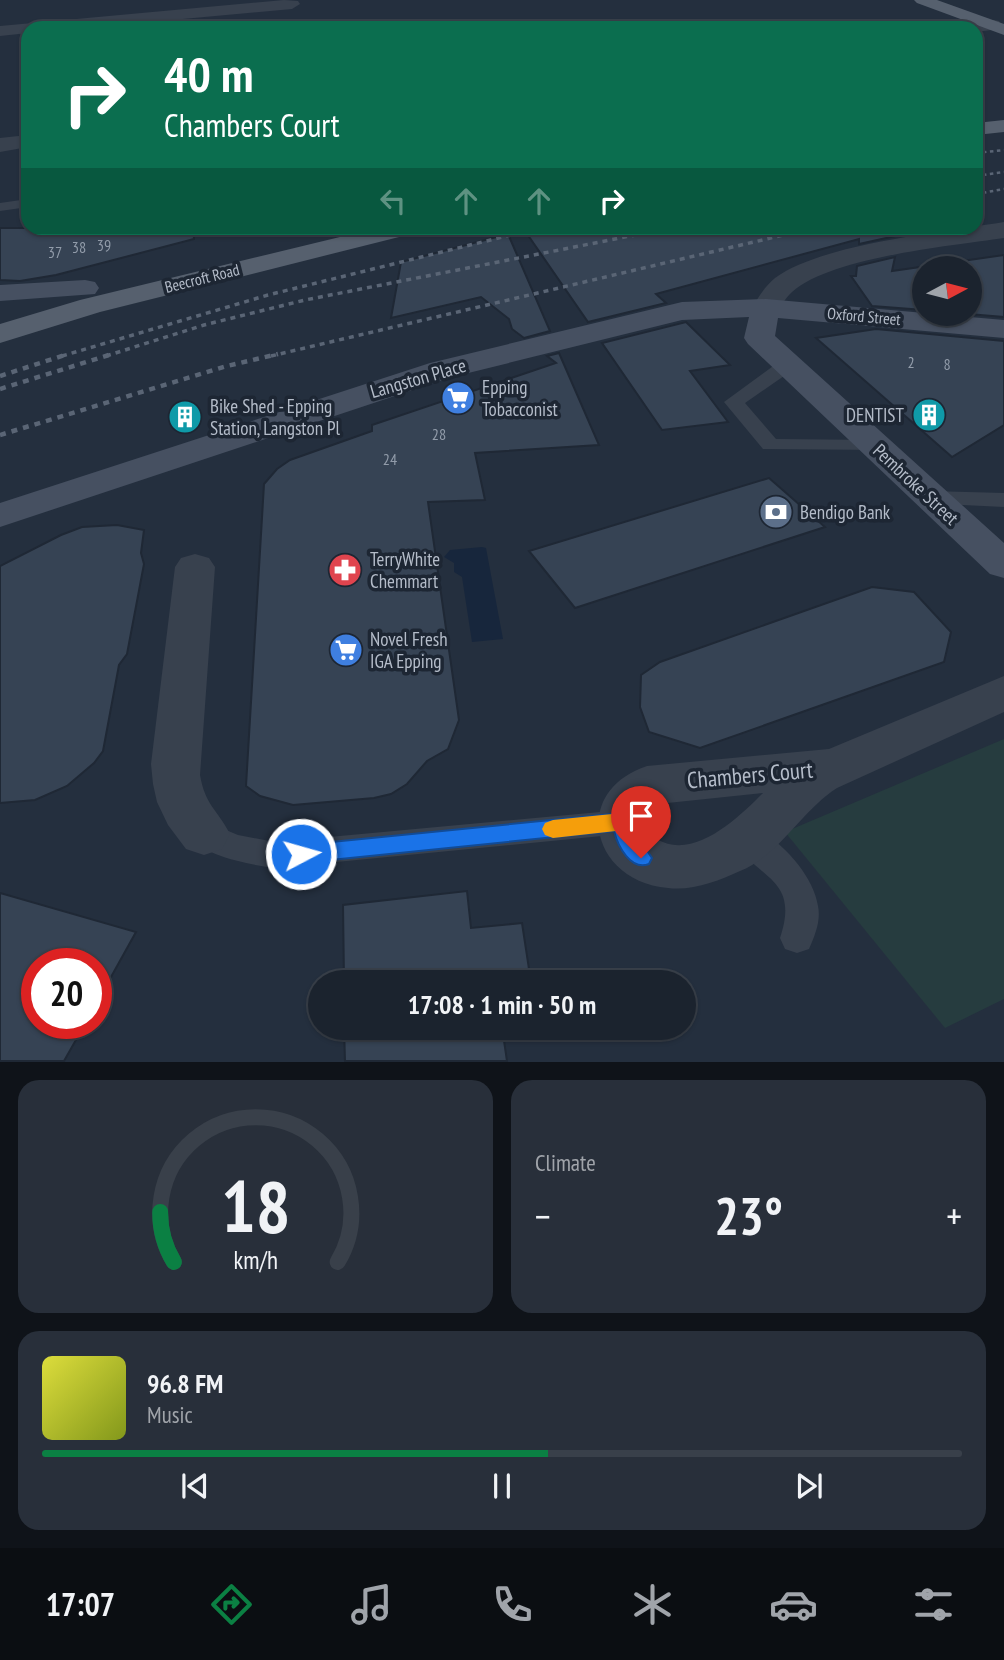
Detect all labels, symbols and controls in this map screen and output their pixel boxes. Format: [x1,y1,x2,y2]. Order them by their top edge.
text: 40 m [164,42,253,106]
icon: right [49,49,140,140]
text: Chambers Court [164,104,340,146]
icon: left [374,182,412,220]
icon: ahead [447,182,485,220]
icon: ahead [520,182,558,220]
icon: right [593,182,631,220]
house number: 39 [97,235,111,255]
house number: 38 [72,237,86,257]
house number: 37 [48,242,62,262]
north arrow [912,256,982,326]
map controls [912,256,982,326]
street label: Beecroft Road [163,259,242,297]
street label: Oxford Street [826,303,902,329]
house number: 2 [907,352,915,372]
street label: Langston Place [367,353,469,403]
house number: 8 [943,354,951,374]
place label: Epping Tobacconist [482,375,559,421]
supermarket icon: Epping Tobacconist [439,379,477,417]
place label: Bike Shed - Epping Station, Langston Pl [210,394,341,440]
building icon: DENTIST [910,396,948,434]
building icon: Bike Shed - Epping Station, Langston Pl [166,398,204,436]
place label: DENTIST [846,403,904,427]
house number: 28 [432,424,446,444]
street label: Pembroke Street [868,438,964,530]
house number: 24 [383,449,397,469]
bank icon: Bendigo Bank [757,493,795,531]
place label: Bendigo Bank [800,500,891,524]
place label: TerryWhite Chemmart [370,547,440,593]
pharmacy icon: TerryWhite Chemmart [326,551,364,589]
place label: Novel Fresh IGA Epping [370,627,448,673]
supermarket icon: Novel Fresh IGA Epping [327,631,365,669]
street label: Chambers Court [686,754,815,794]
pin [611,786,671,858]
icon: arrive [622,797,660,835]
position arrow [264,817,338,891]
speed limit sign: 20 [21,948,112,1039]
text: 17:08 · 1 min · 50 m [408,988,596,1021]
text: Climate [535,1148,596,1177]
text: 18 [221,1159,290,1253]
text: 23° [714,1182,783,1249]
text: − [535,1191,551,1240]
text: + [946,1191,962,1240]
text: km/h [233,1244,278,1276]
text: 96.8 FM [147,1367,223,1400]
text: Music [147,1400,193,1429]
icon: previous [176,1467,214,1505]
icon: pause [483,1467,521,1505]
icon: next [790,1467,828,1505]
icon: directions [207,1580,256,1629]
icon: music [347,1580,396,1629]
icon: phone [488,1580,537,1629]
icon: climate [628,1580,677,1629]
icon: car [769,1580,818,1629]
icon: filters [909,1580,958,1629]
text: 17:07 [46,1583,115,1625]

